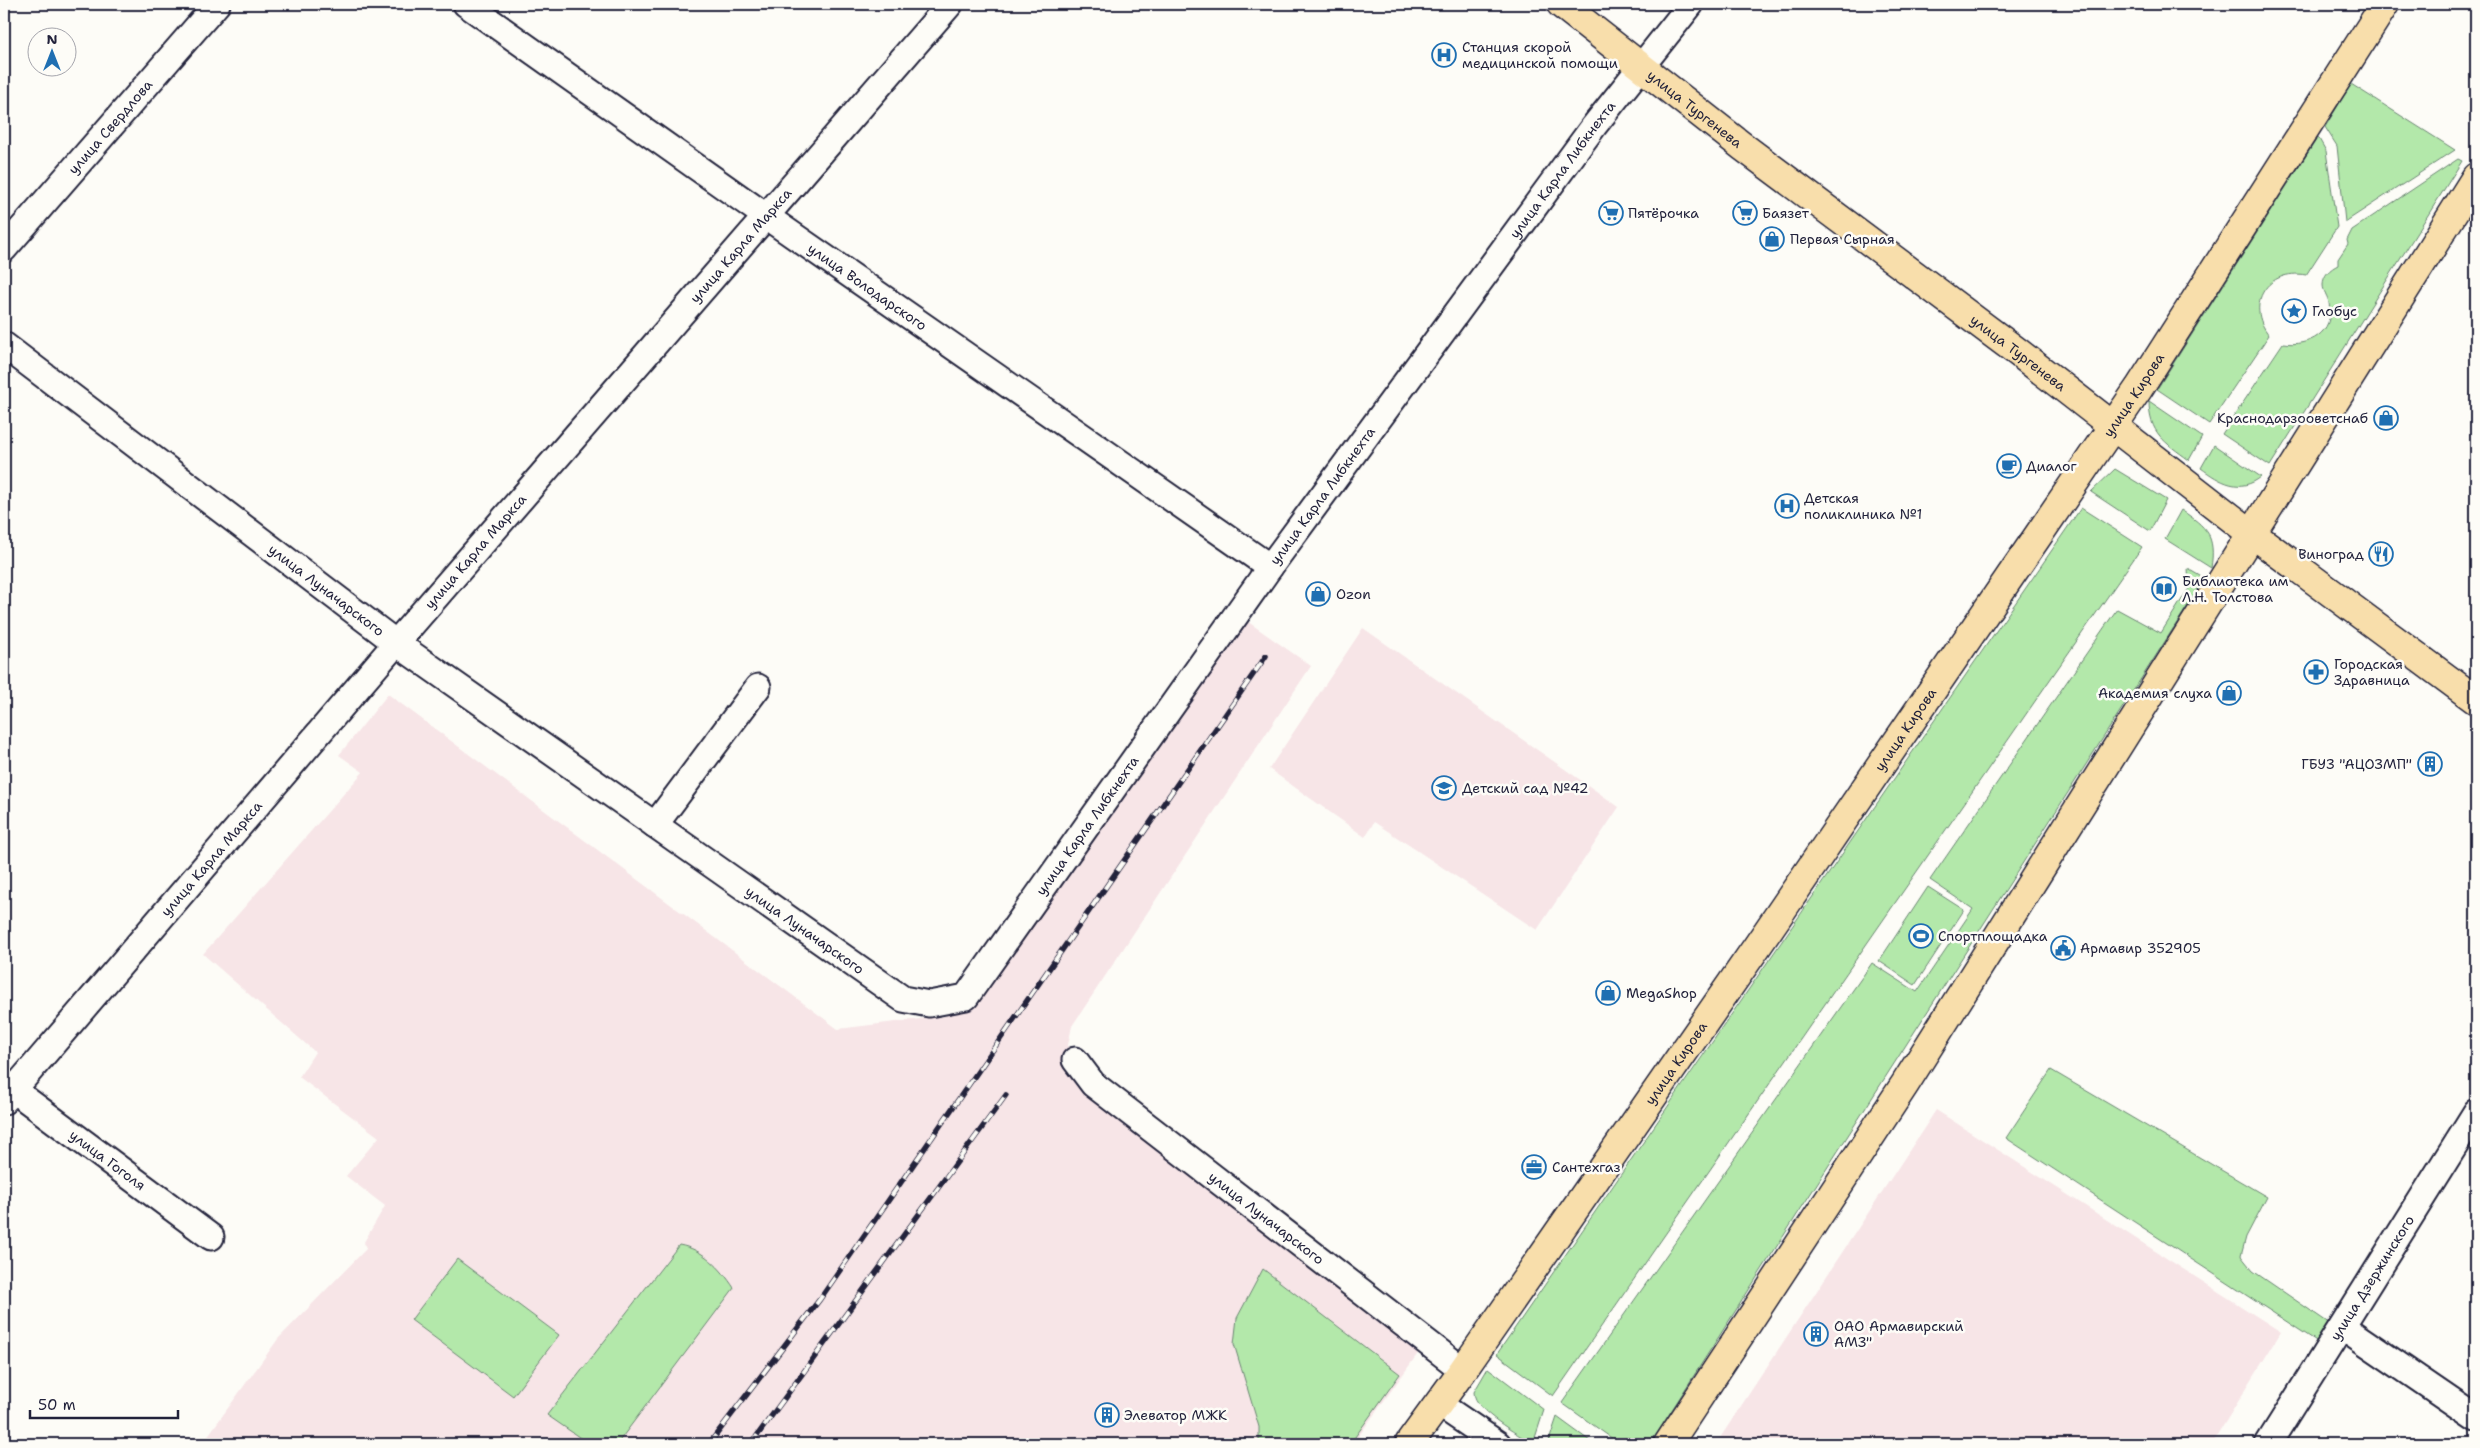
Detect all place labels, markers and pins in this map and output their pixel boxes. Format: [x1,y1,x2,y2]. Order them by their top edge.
place label: Станция скорой медицинской помощи [1462,38,1618,72]
hospital icon: Станция скорой медицинской помощи [1431,42,1457,68]
supermarket icon: Пятёрочка [1598,200,1624,226]
supermarket icon: Баязет [1732,200,1758,226]
place label: Пятёрочка [1628,204,1699,222]
place label: Баязет [1762,204,1810,222]
shop icon: Первая Сырная [1759,226,1785,252]
place label: Первая Сырная [1790,230,1895,248]
place icon: Глобус [2281,298,2307,324]
place label: Глобус [2312,302,2357,320]
shop icon: Краснодарзооветснаб [2373,405,2399,431]
place label: Краснодарзооветснаб [2217,409,2368,427]
cafe icon: Диалог [1996,453,2022,479]
place label: Диалог [2026,457,2077,475]
place label: Детская поликлиника №1 [1804,489,1922,523]
hospital icon: Детская поликлиника №1 [1774,493,1800,519]
restaurant icon: Виноград [2368,541,2394,567]
place label: Виноград [2298,545,2364,563]
place label: Библиотека им Л.Н. Толстова [2182,572,2289,606]
library icon: Библиотека им Л.Н. Толстова [2151,576,2177,602]
shop icon: Ozon [1305,581,1331,607]
place label: Ozon [1336,585,1371,603]
place label: Городская Здравница [2334,655,2410,689]
pharmacy icon: Городская Здравница [2303,659,2329,685]
shop icon: Академия слуха [2216,680,2242,706]
place label: Академия слуха [2098,684,2212,702]
building icon: ГБУЗ "АЦОЗМП" [2417,751,2443,777]
place label: ГБУЗ "АЦОЗМП" [2301,755,2412,773]
school or university icon: Детский сад №42 [1431,775,1457,801]
place label: Детский сад №42 [1462,779,1589,797]
sports icon: Спортплощадка [1908,923,1934,949]
place label: Спортплощадка [1938,927,2048,945]
public building icon: Армавир 352905 [2050,935,2076,961]
place label: Армавир 352905 [2080,939,2201,957]
shop icon: MegaShop [1595,980,1621,1006]
place label: MegaShop [1626,984,1697,1002]
office icon: Сантехгаз [1521,1154,1547,1180]
place label: Сантехгаз [1552,1158,1620,1176]
place label: ОАО Армавирский АМЗ" [1834,1317,1963,1351]
building icon: ОАО Армавирский АМЗ" [1803,1321,1829,1347]
building icon: Элеватор МЖК [1094,1402,1120,1428]
place label: Элеватор МЖК [1124,1406,1227,1424]

